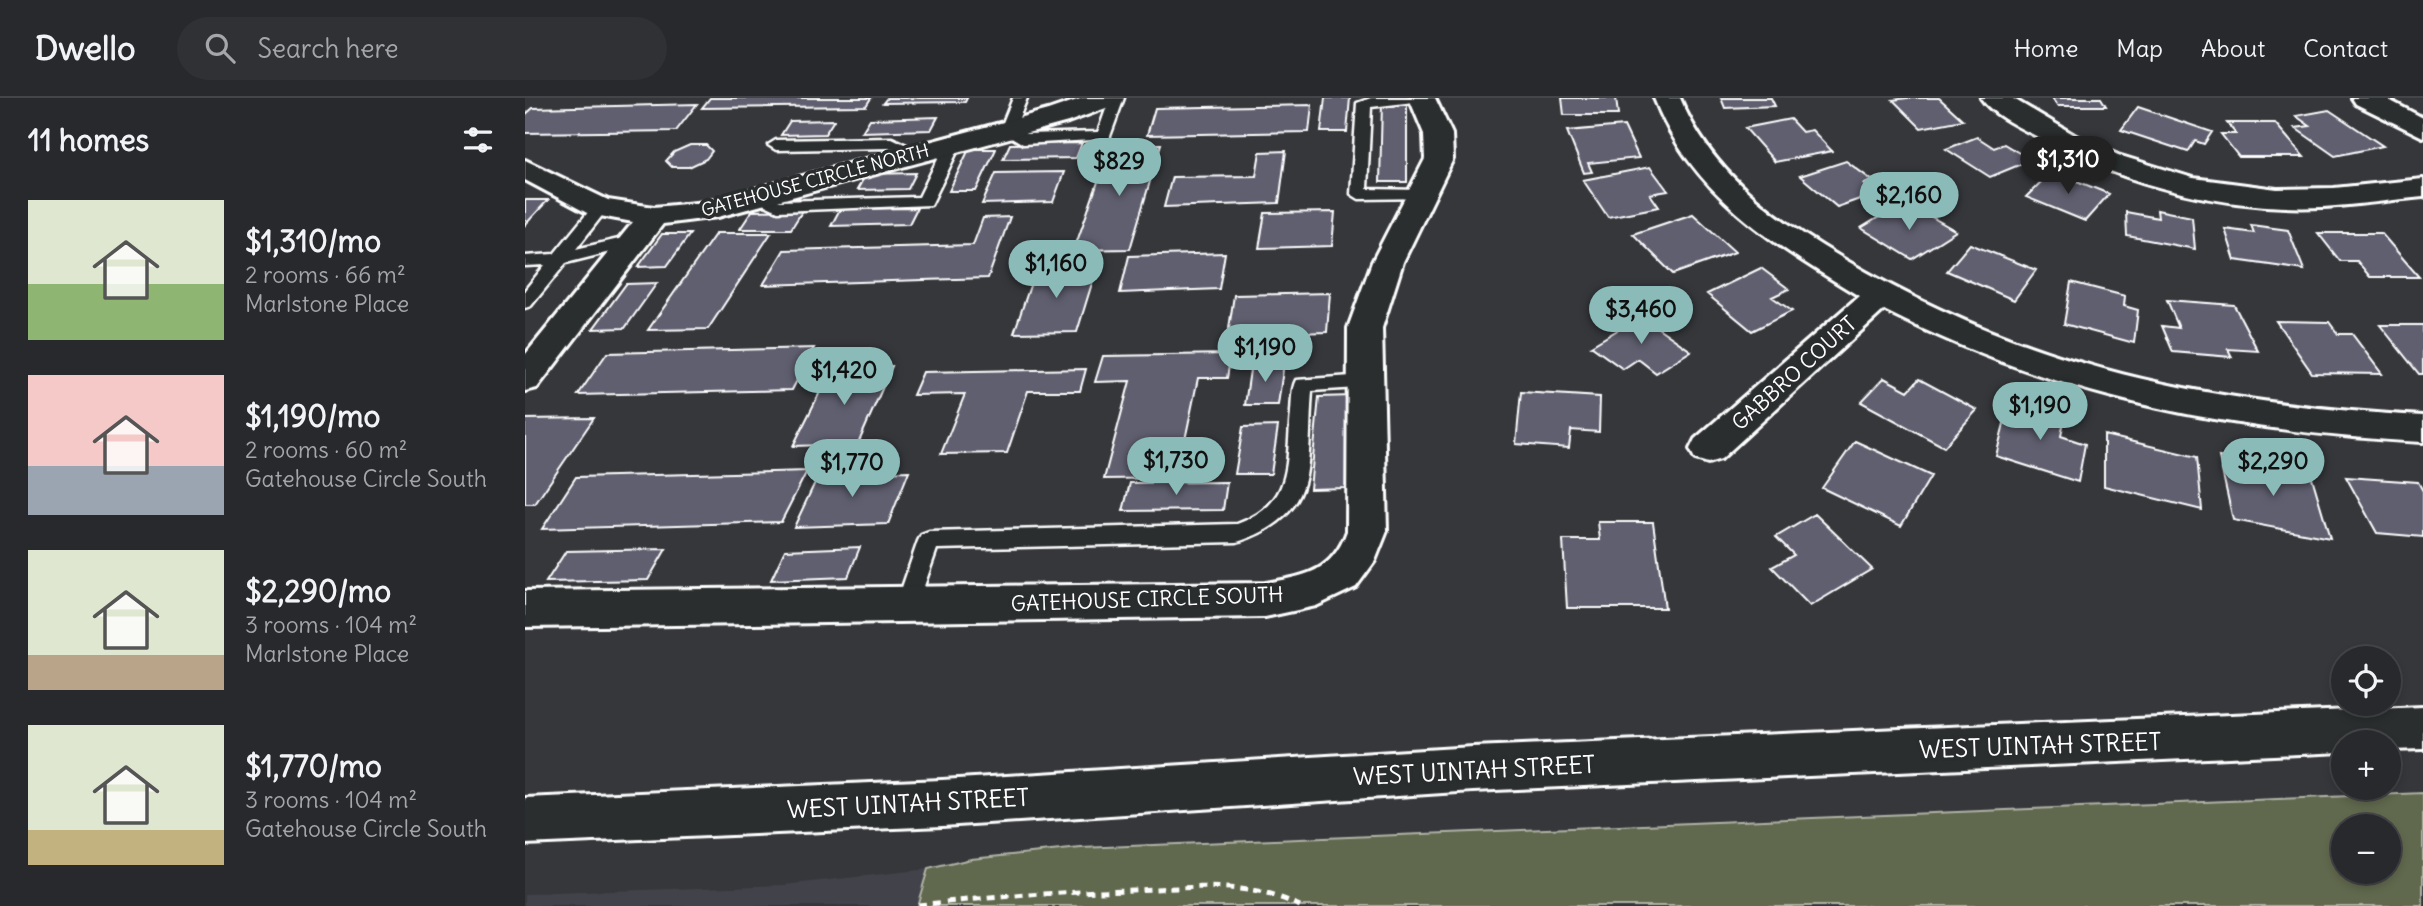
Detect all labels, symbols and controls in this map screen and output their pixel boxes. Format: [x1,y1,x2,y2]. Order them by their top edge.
search box [177,17,667,80]
text: Dwello [35,27,135,69]
icon: search [201,29,239,67]
text: Search here [257,32,398,65]
text: Home [2014,33,2078,63]
text: Map [2116,33,2163,63]
text: About [2201,33,2265,63]
text: Contact [2303,33,2388,63]
text: 11 homes [28,121,149,159]
icon: filters [459,121,497,159]
pin: $1,310 [2011,136,2125,196]
street label: GATEHOUSE CIRCLE NORTH [699,138,932,222]
pin: $829 [1078,139,1160,198]
text: $1,310 [2036,144,2100,173]
text: $829 [1093,146,1145,175]
pin: $2,160 [1852,172,1966,232]
text: $2,160 [1876,180,1942,209]
text: $1,310/mo [245,222,381,260]
icon: home [84,228,168,312]
pin: $1,160 [999,240,1113,300]
text: $1,160 [1025,248,1087,277]
text: 2 rooms · 66 m² [245,260,406,289]
pin: $3,460 [1584,286,1698,346]
text: Marlstone Place [245,289,409,318]
text: $3,460 [1605,294,1677,323]
street label: GABBRO COURT [1726,310,1862,436]
pin: $1,190 [1208,324,1322,384]
text: $1,190 [1234,332,1296,361]
pin: $1,420 [787,348,901,407]
text: $1,420 [811,355,877,384]
pin: $1,190 [1983,382,2097,442]
text: $1,190 [2009,390,2071,419]
text: $1,190/mo [245,397,380,435]
icon: home [84,403,168,487]
text: 2 rooms · 60 m² [245,435,407,464]
pin: $1,730 [1119,438,1233,497]
pin: $2,290 [2216,438,2330,498]
pin: $1,770 [795,440,909,499]
text: $1,730 [1143,445,1209,474]
text: $2,290 [2237,446,2309,475]
text: $1,770 [820,447,884,476]
text: Gatehouse Circle South [245,464,487,493]
text: $2,290/mo [245,572,391,610]
icon: home [84,578,168,662]
street label: GATEHOUSE CIRCLE SOUTH [1010,581,1284,617]
text: 3 rooms · 104 m² [245,610,417,639]
text: Marlstone Place [245,639,409,668]
map controls [2331,646,2401,884]
button: locate [2331,646,2401,716]
street label: WEST UINTAH STREET [1918,726,2162,764]
button: + [2331,730,2401,800]
text: $1,770/mo [245,747,382,785]
street label: WEST UINTAH STREET [1352,749,1596,791]
icon: home [84,753,168,837]
street label: WEST UINTAH STREET [786,782,1030,824]
text: 3 rooms · 104 m² [245,785,417,814]
text: Gatehouse Circle South [245,814,487,843]
button: − [2331,814,2401,884]

